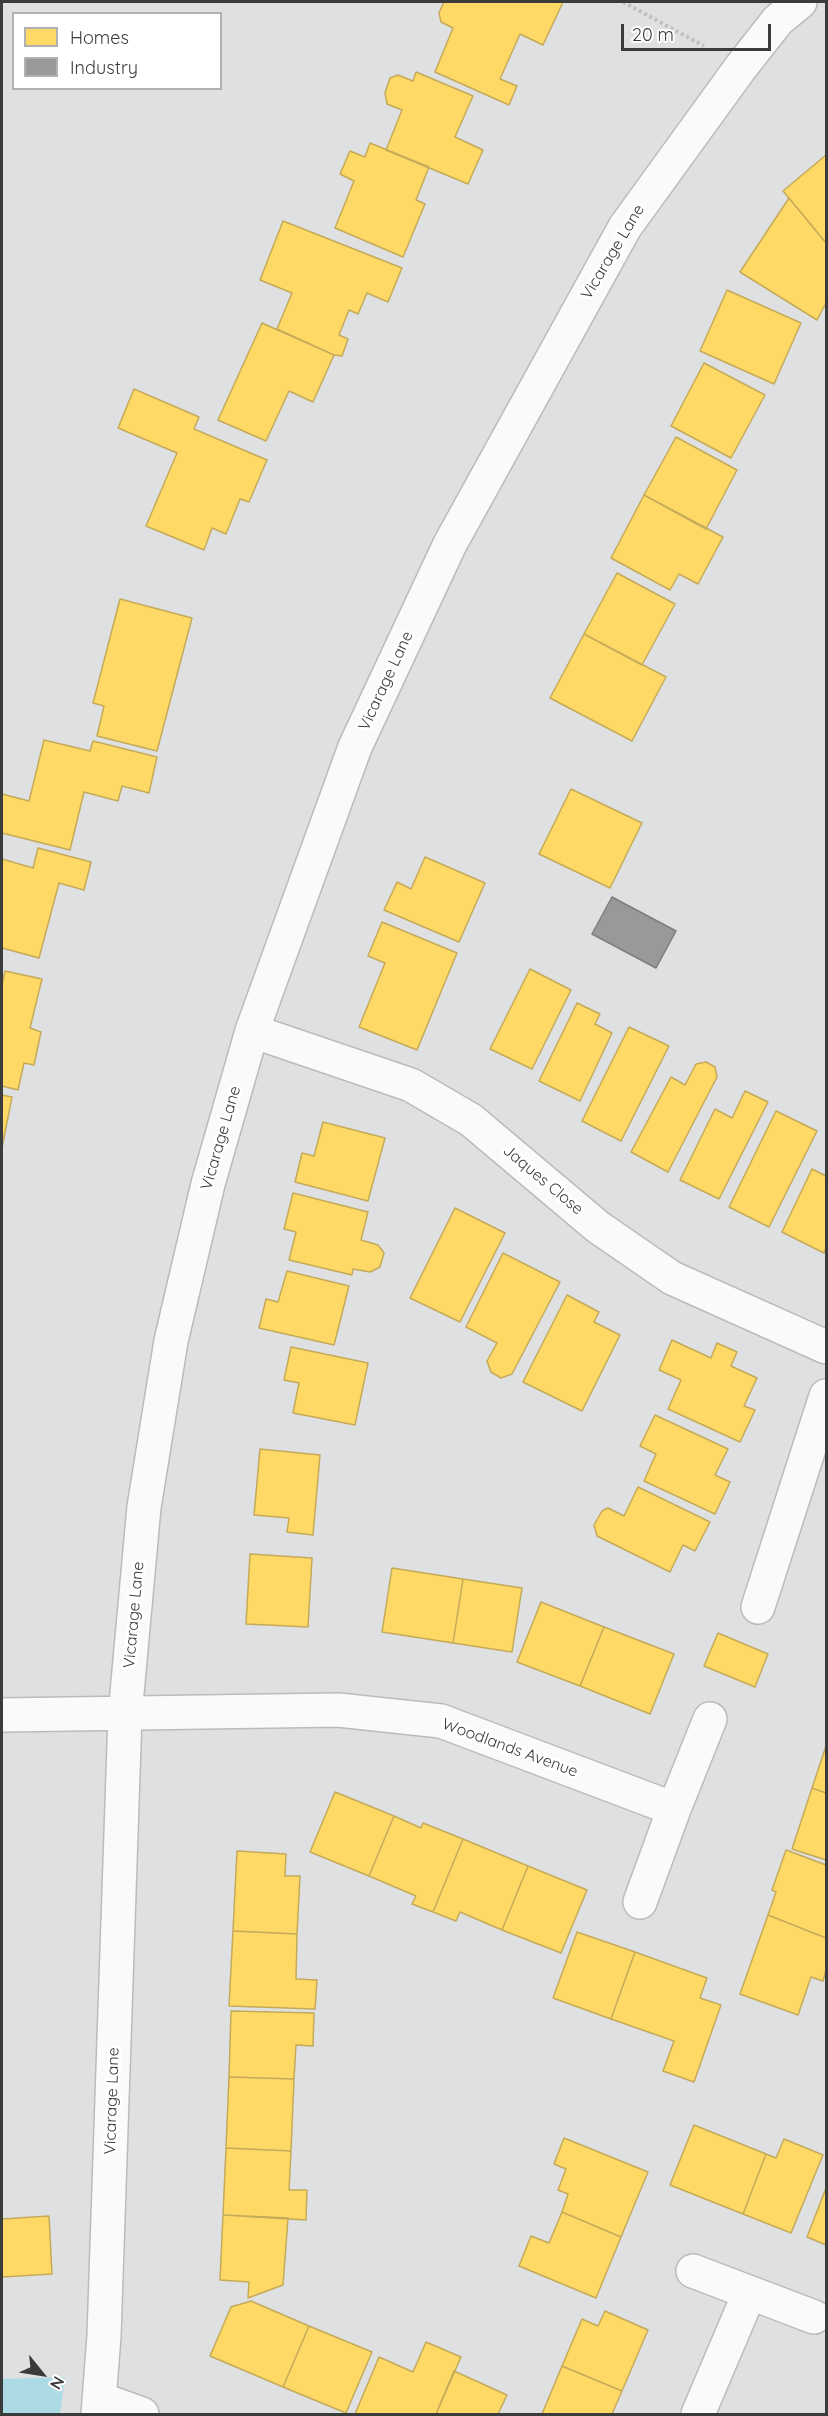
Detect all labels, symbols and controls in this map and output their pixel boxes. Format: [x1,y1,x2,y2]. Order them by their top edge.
legend [12,12,222,90]
scale bar [624,12,774,50]
text: 20 m [632,23,674,46]
text: Homes [70,26,129,49]
text: Industry [70,56,138,79]
street label: Vicarage Lane [577,201,649,303]
street label: Vicarage Lane [355,628,417,734]
street label: Vicarage Lane [197,1084,245,1192]
street label: Jaques Close [499,1141,587,1219]
street label: Vicarage Lane [120,1561,148,1669]
street label: Woodlands Avenue [439,1714,581,1782]
street label: Vicarage Lane [101,2047,123,2155]
north arrow [12,2344,72,2404]
text: N [46,2373,69,2393]

